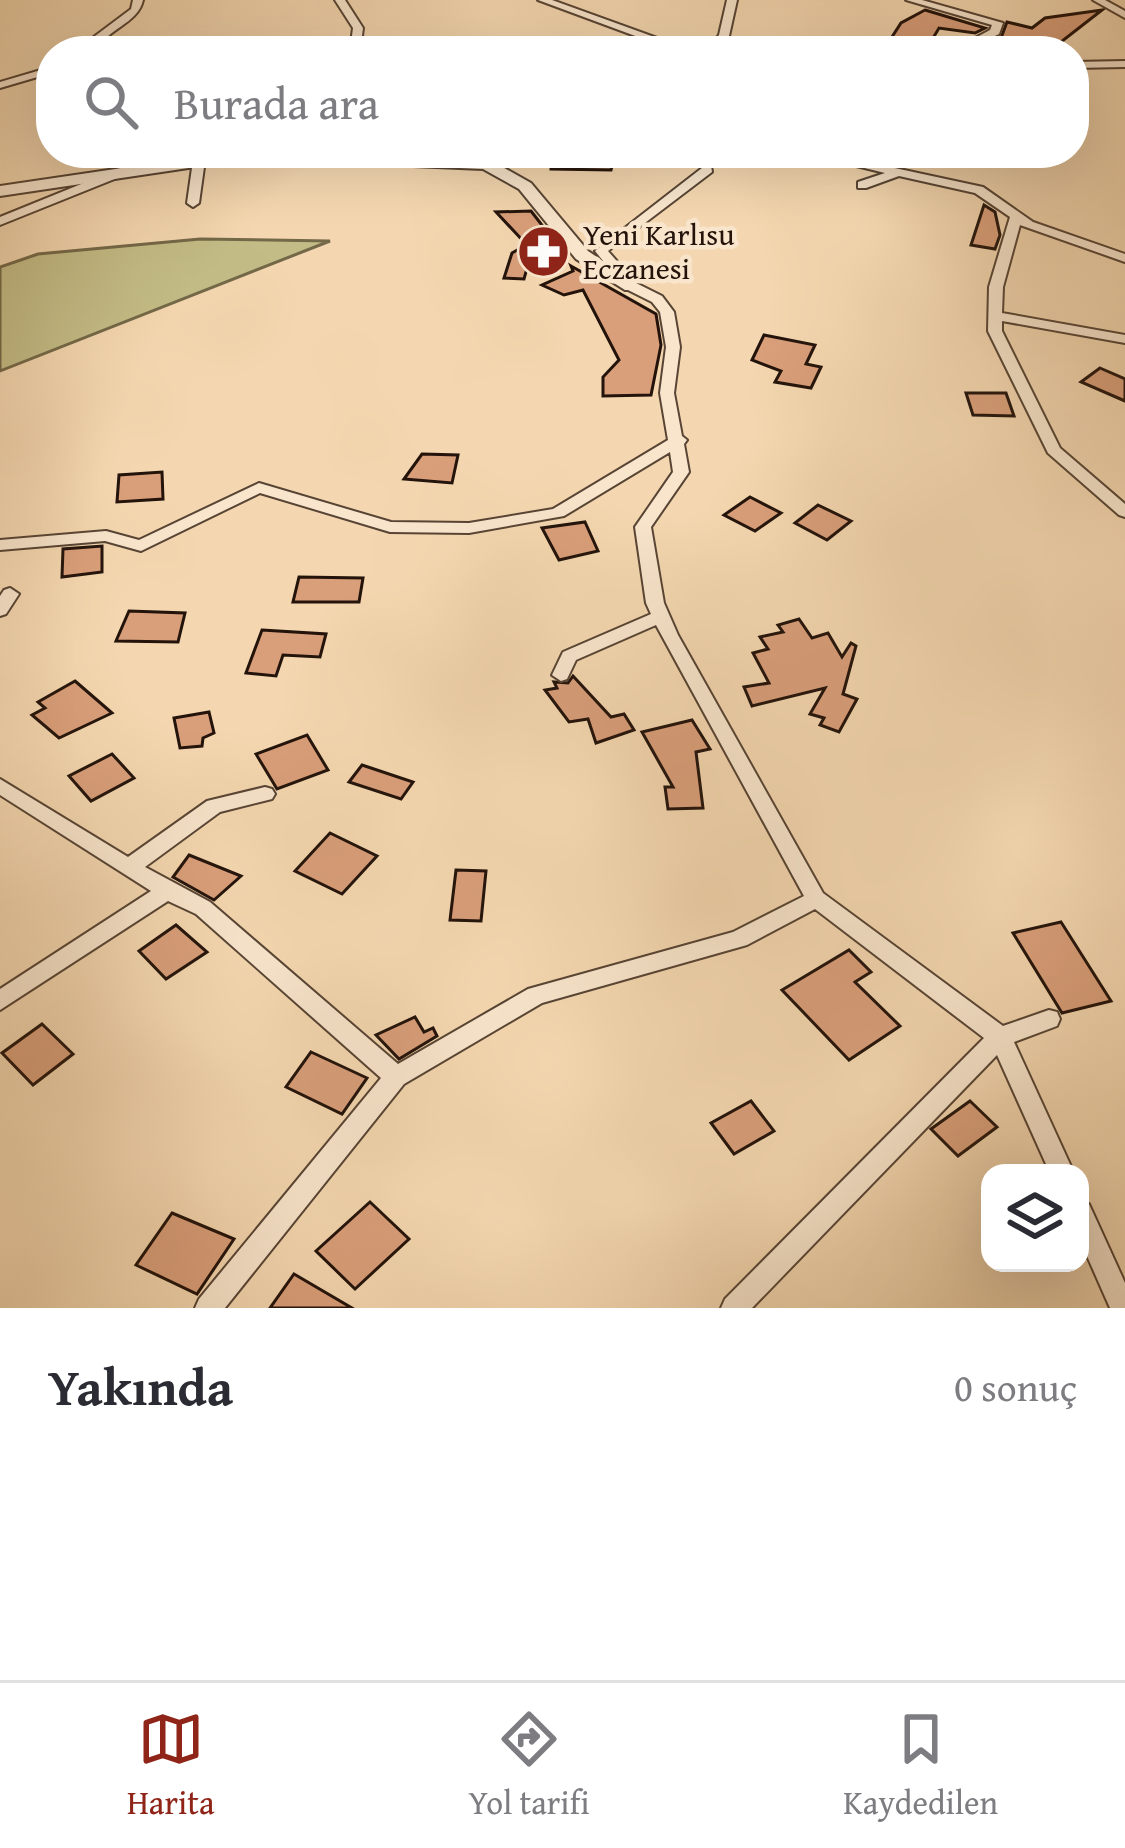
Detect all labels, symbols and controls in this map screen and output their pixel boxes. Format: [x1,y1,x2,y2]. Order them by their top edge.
search box [36,36,1089,168]
icon: search [78,69,144,135]
text: Burada ara [174,70,379,135]
place label: Yeni Karlısu Eczanesi [583,212,735,290]
pharmacy icon: Yeni Karlısu Eczanesi [516,224,572,280]
map controls [981,1164,1089,1272]
button: layers [981,1164,1089,1272]
text: Yakında [48,1349,233,1424]
text: 0 sonuç [954,1358,1077,1415]
tab: Harita [127,1706,215,1826]
tab: Yol tarifi [468,1706,590,1826]
tab: Kaydedilen [843,1706,998,1826]

